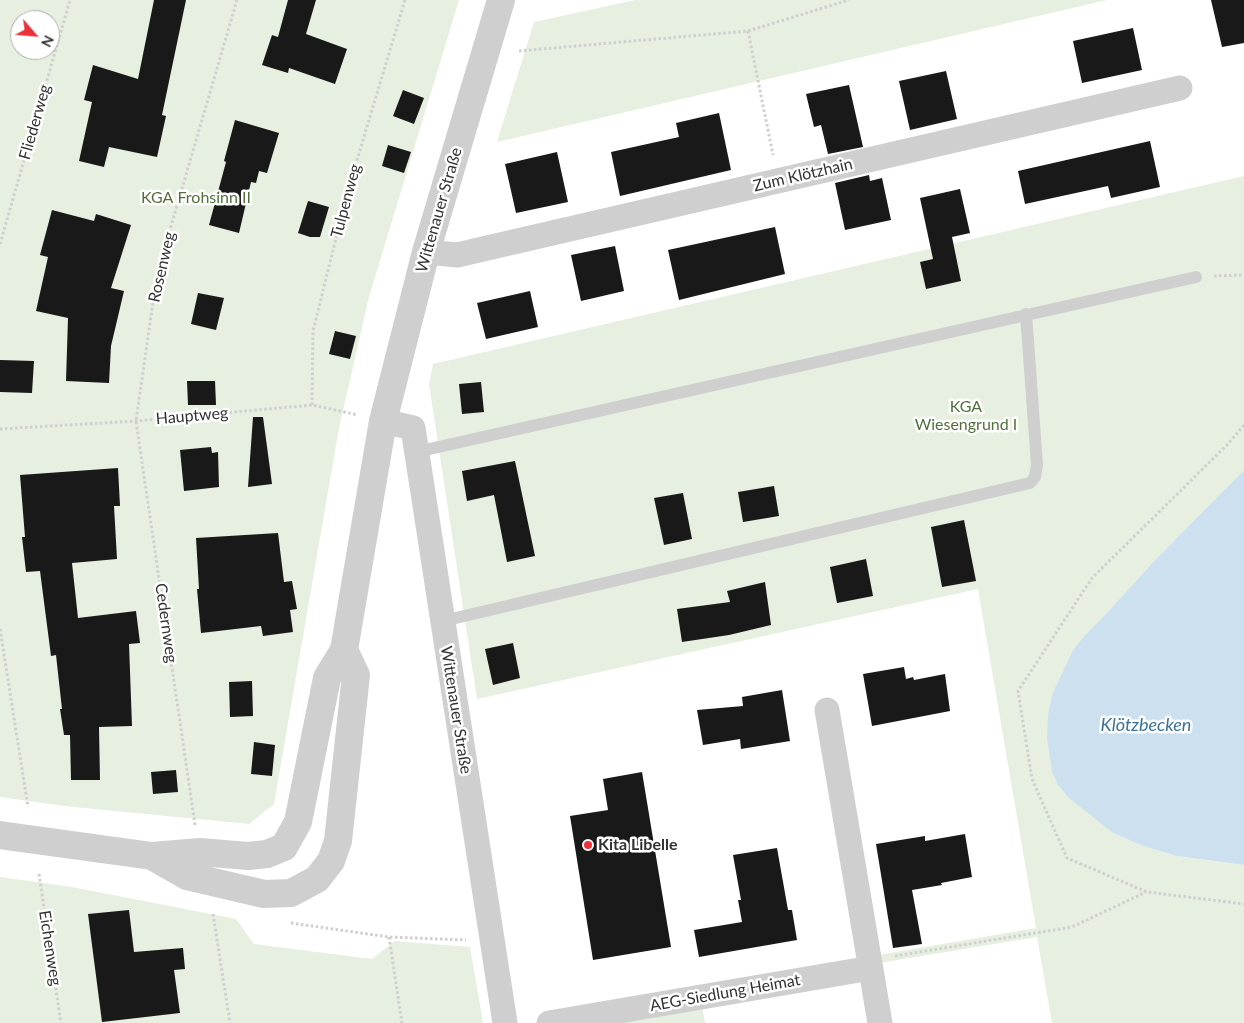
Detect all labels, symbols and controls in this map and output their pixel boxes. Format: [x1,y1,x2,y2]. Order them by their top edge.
north arrow [10,10,60,60]
text: N [38,33,58,50]
street label: Fliederweg [15,82,55,162]
street label: Wittenauer Straße [412,145,466,275]
street label: Zum Klötzhain [751,154,855,196]
street label: Tulpenweg [327,162,365,240]
park label: KGA Frohsinn II [141,188,251,208]
street label: Rosenweg [145,230,179,304]
park label: KGA Wiesengrund I [915,397,1017,435]
street label: Hauptweg [155,403,229,429]
street label: Cedernweg [151,582,181,664]
street label: Wittenauer Straße [436,645,476,775]
water label: Klötzbecken [1101,714,1191,736]
place label: Kita Libelle [598,835,677,855]
marker: Kita Libelle [582,839,594,851]
street label: Eichenweg [35,909,65,987]
street label: AEG-Siedlung Heimat [648,970,802,1016]

